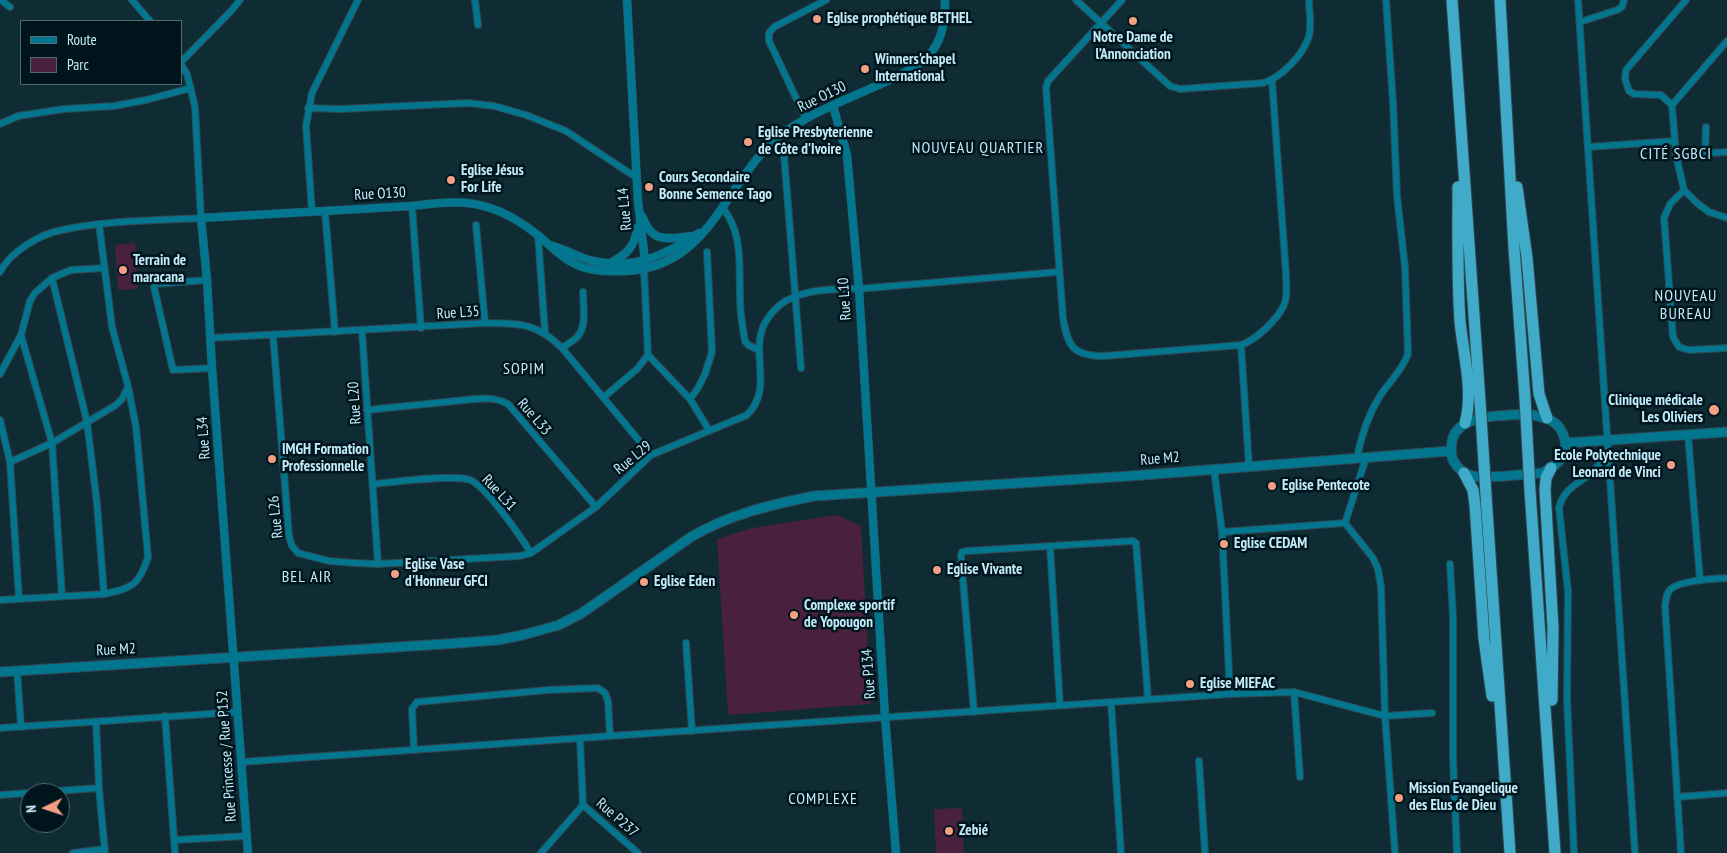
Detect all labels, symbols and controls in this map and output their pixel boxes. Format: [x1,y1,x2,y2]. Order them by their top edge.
place label: Eglise prophétique BETHEL [827,10,972,28]
marker: Eglise prophétique BETHEL [811,13,823,25]
marker: Notre Dame de l’Annonciation [1127,15,1139,27]
legend [20,20,182,85]
place label: Notre Dame de l’Annonciation [1093,29,1173,64]
text: Route [67,30,97,49]
place label: Winners'chapel International [875,51,956,86]
text: Parc [67,55,89,74]
marker: Winners'chapel International [859,63,871,75]
street label: Rue O130 [795,78,849,116]
place label: Eglise Presbyterienne de Côte d'Ivoire [758,124,873,159]
marker: Eglise Presbyterienne de Côte d'Ivoire [742,136,754,148]
district label: NOUVEAU QUARTIER [910,138,1046,158]
district label: CITÉ SGBCI [1639,144,1713,164]
place label: Eglise Jésus For Life [461,162,524,197]
place label: Cours Secondaire Bonne Semence Tago [659,169,772,204]
marker: Eglise Jésus For Life [445,174,457,186]
marker: Cours Secondaire Bonne Semence Tago [643,181,655,193]
street label: Rue O130 [354,184,406,204]
street label: Rue L14 [614,187,636,231]
place label: Terrain de maracana [133,252,186,287]
marker: Terrain de maracana [117,264,129,276]
street label: Rue L10 [835,277,855,321]
district label: NOUVEAU BUREAU [1654,286,1718,324]
street label: Rue L35 [436,303,480,323]
district label: SOPIM [502,359,546,379]
street label: Rue L20 [345,381,365,425]
place label: Clinique médicale Les Oliviers [1608,392,1703,427]
street label: Rue L33 [513,395,555,439]
marker: Clinique médicale Les Oliviers [1707,403,1721,417]
street label: Rue L34 [194,416,214,460]
street label: Rue L29 [611,438,655,478]
place label: IMGH Formation Professionnelle [282,441,369,476]
place label: Ecole Polytechnique Leonard de Vinci [1554,447,1661,482]
street label: Rue M2 [1140,448,1180,470]
marker: IMGH Formation Professionnelle [266,453,278,465]
marker: Ecole Polytechnique Leonard de Vinci [1665,459,1677,471]
street label: Rue L31 [478,471,520,515]
place label: Eglise Pentecote [1282,477,1370,495]
marker: Eglise Pentecote [1266,480,1278,492]
street label: Rue L26 [265,495,287,539]
place label: Eglise CEDAM [1234,535,1307,553]
marker: Eglise CEDAM [1218,538,1230,550]
place label: Eglise Vase d'Honneur GFCI [405,556,488,591]
place label: Eglise Vivante [947,561,1022,579]
marker: Eglise Vivante [931,564,943,576]
district label: BEL AIR [281,567,333,587]
marker: Eglise Vase d'Honneur GFCI [389,568,401,580]
place label: Eglise Eden [654,573,715,591]
marker: Eglise Eden [638,576,650,588]
place label: Complexe sportif de Yopougon [804,597,894,632]
marker: Complexe sportif de Yopougon [788,609,800,621]
street label: Rue M2 [96,640,136,660]
street label: Rue P134 [858,648,880,700]
place label: Eglise MIEFAC [1200,675,1275,693]
marker: Eglise MIEFAC [1184,678,1196,690]
street label: Rue Princesse / Rue P152 [213,690,241,822]
place label: Mission Evangelique des Elus de Dieu [1409,780,1518,815]
north arrow [20,783,70,833]
district label: COMPLEXE [787,789,859,809]
marker: Mission Evangelique des Elus de Dieu [1393,792,1405,804]
street label: Rue P237 [592,795,642,841]
text: N [22,805,40,813]
place label: Zebié [959,822,988,840]
marker: Zebié [943,825,955,837]

